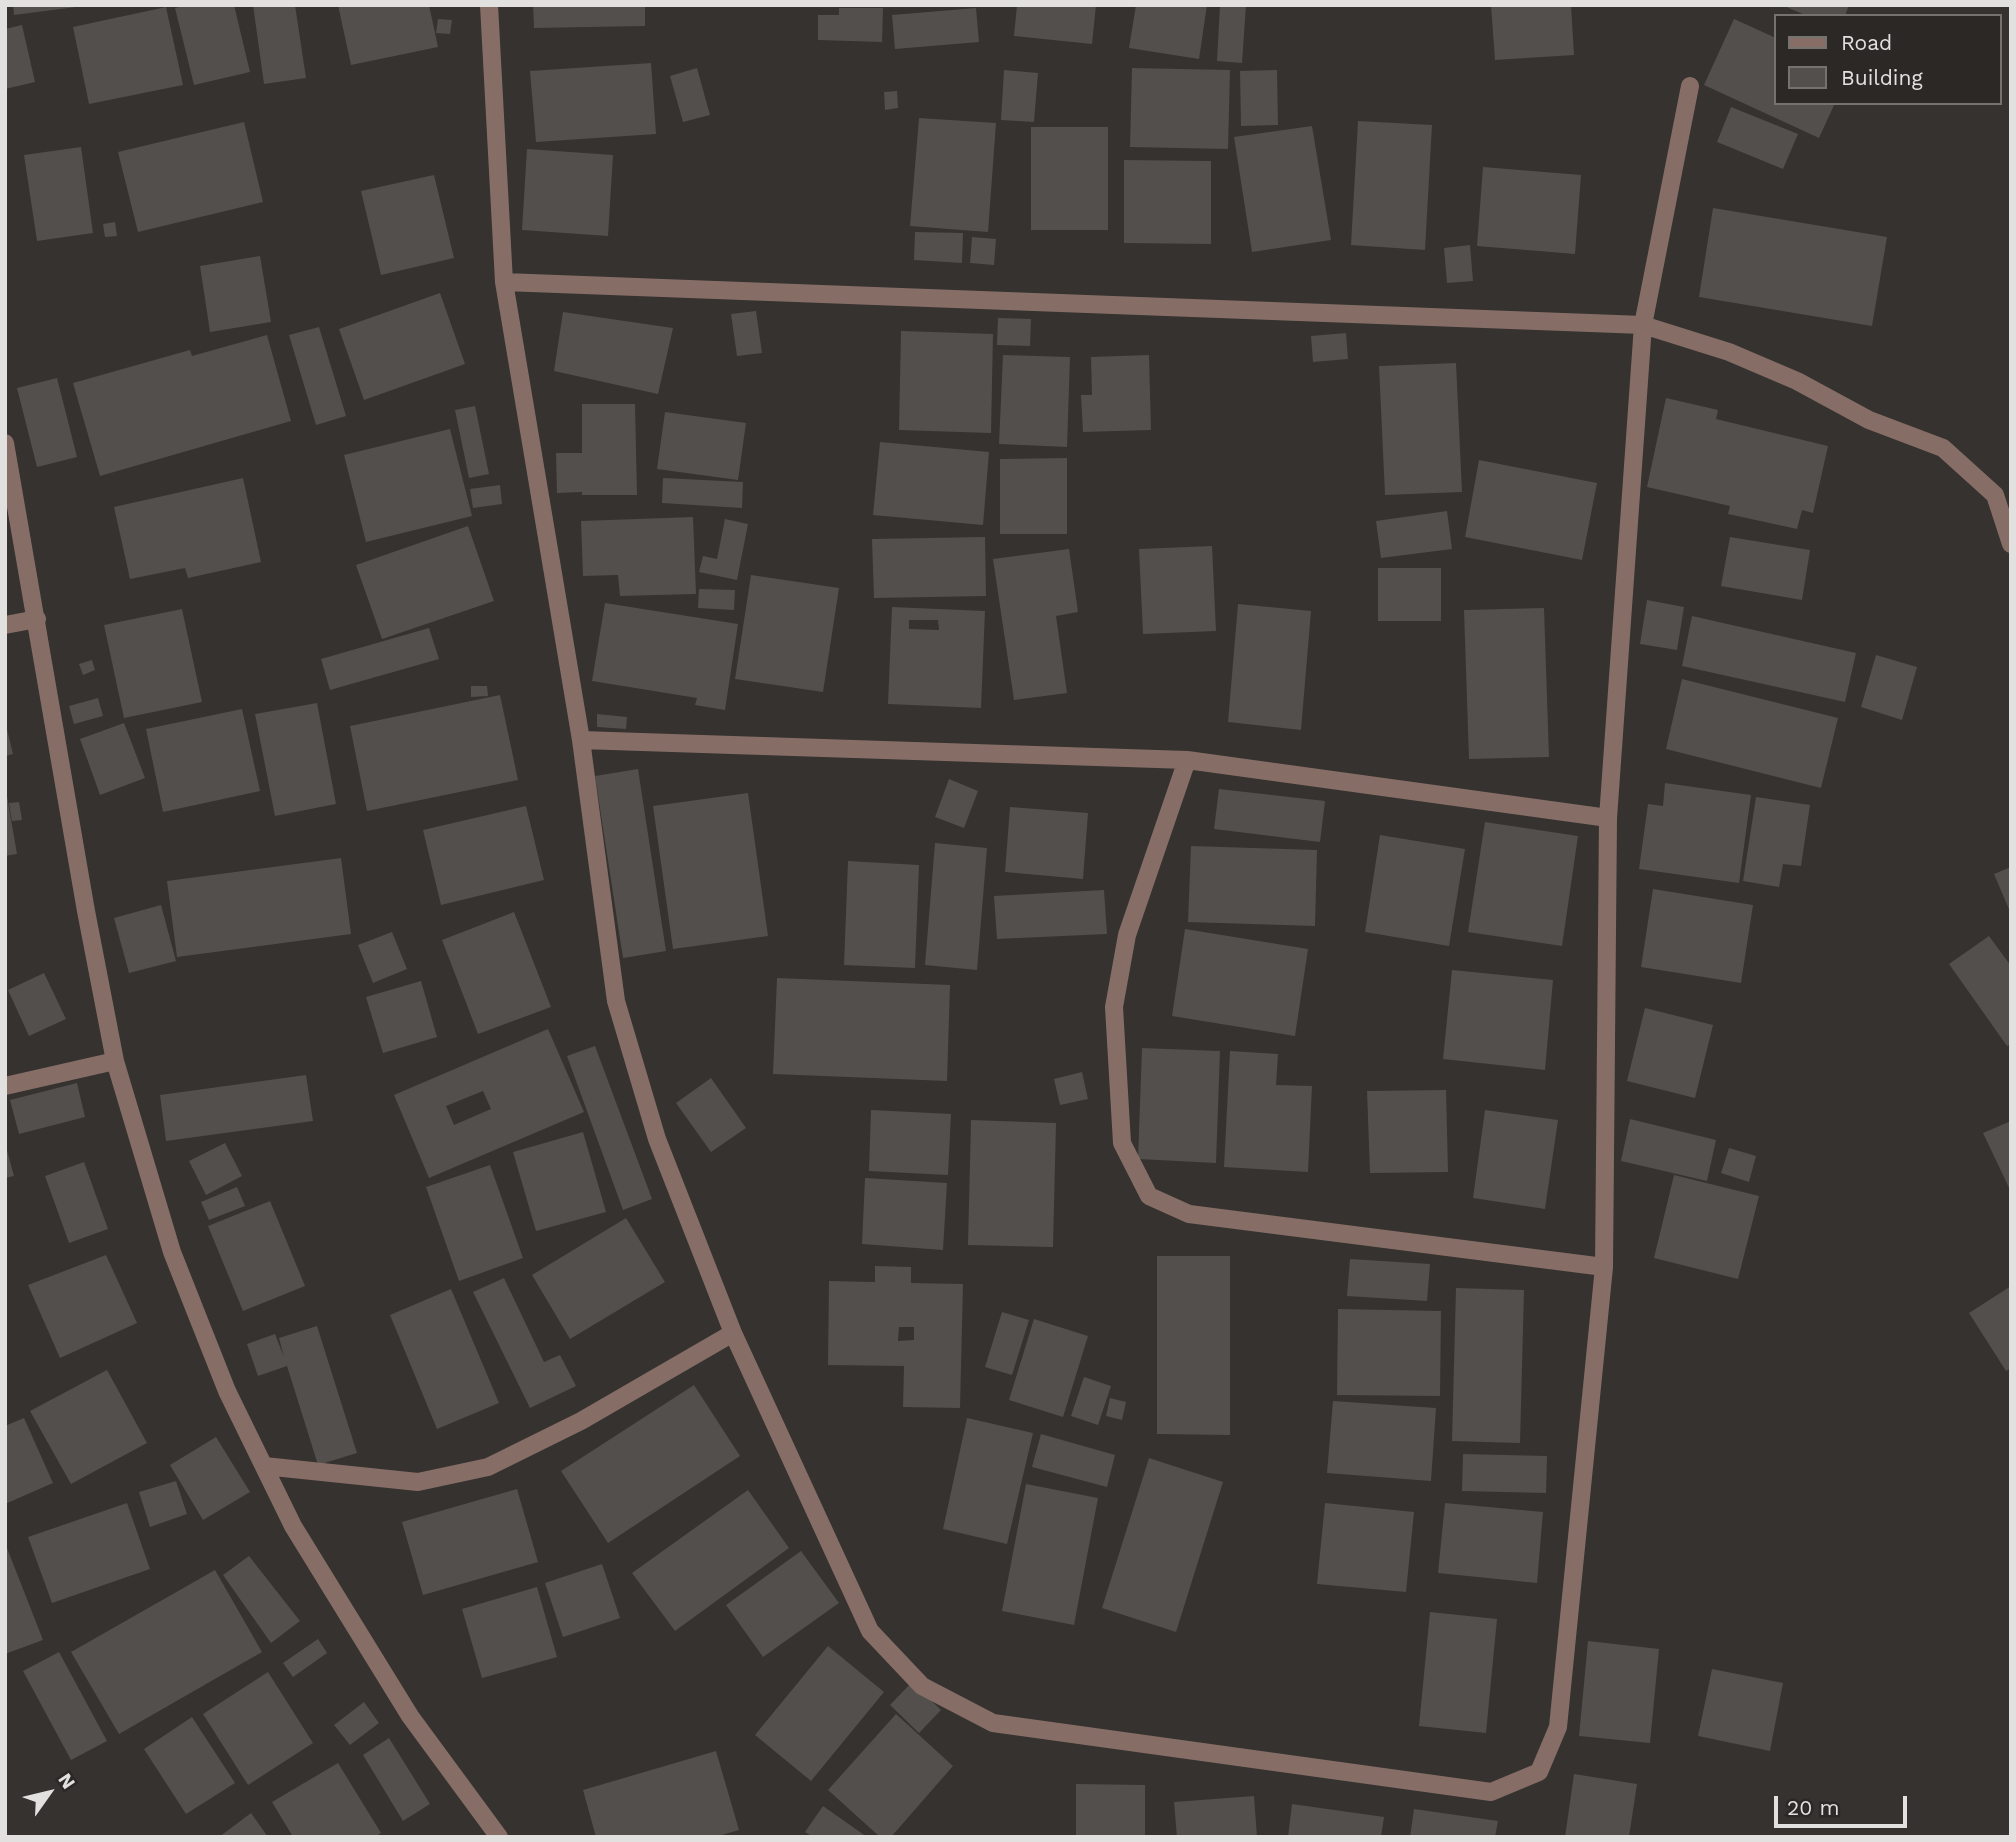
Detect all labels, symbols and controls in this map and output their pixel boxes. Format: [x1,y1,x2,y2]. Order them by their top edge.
legend [1774,14,2002,105]
text: Road [1841,30,1892,55]
text: Building [1841,65,1923,90]
north arrow [14,1758,84,1828]
text: N [53,1769,80,1793]
scale bar [1778,1783,1911,1827]
text: 20 m [1787,1795,1839,1820]

